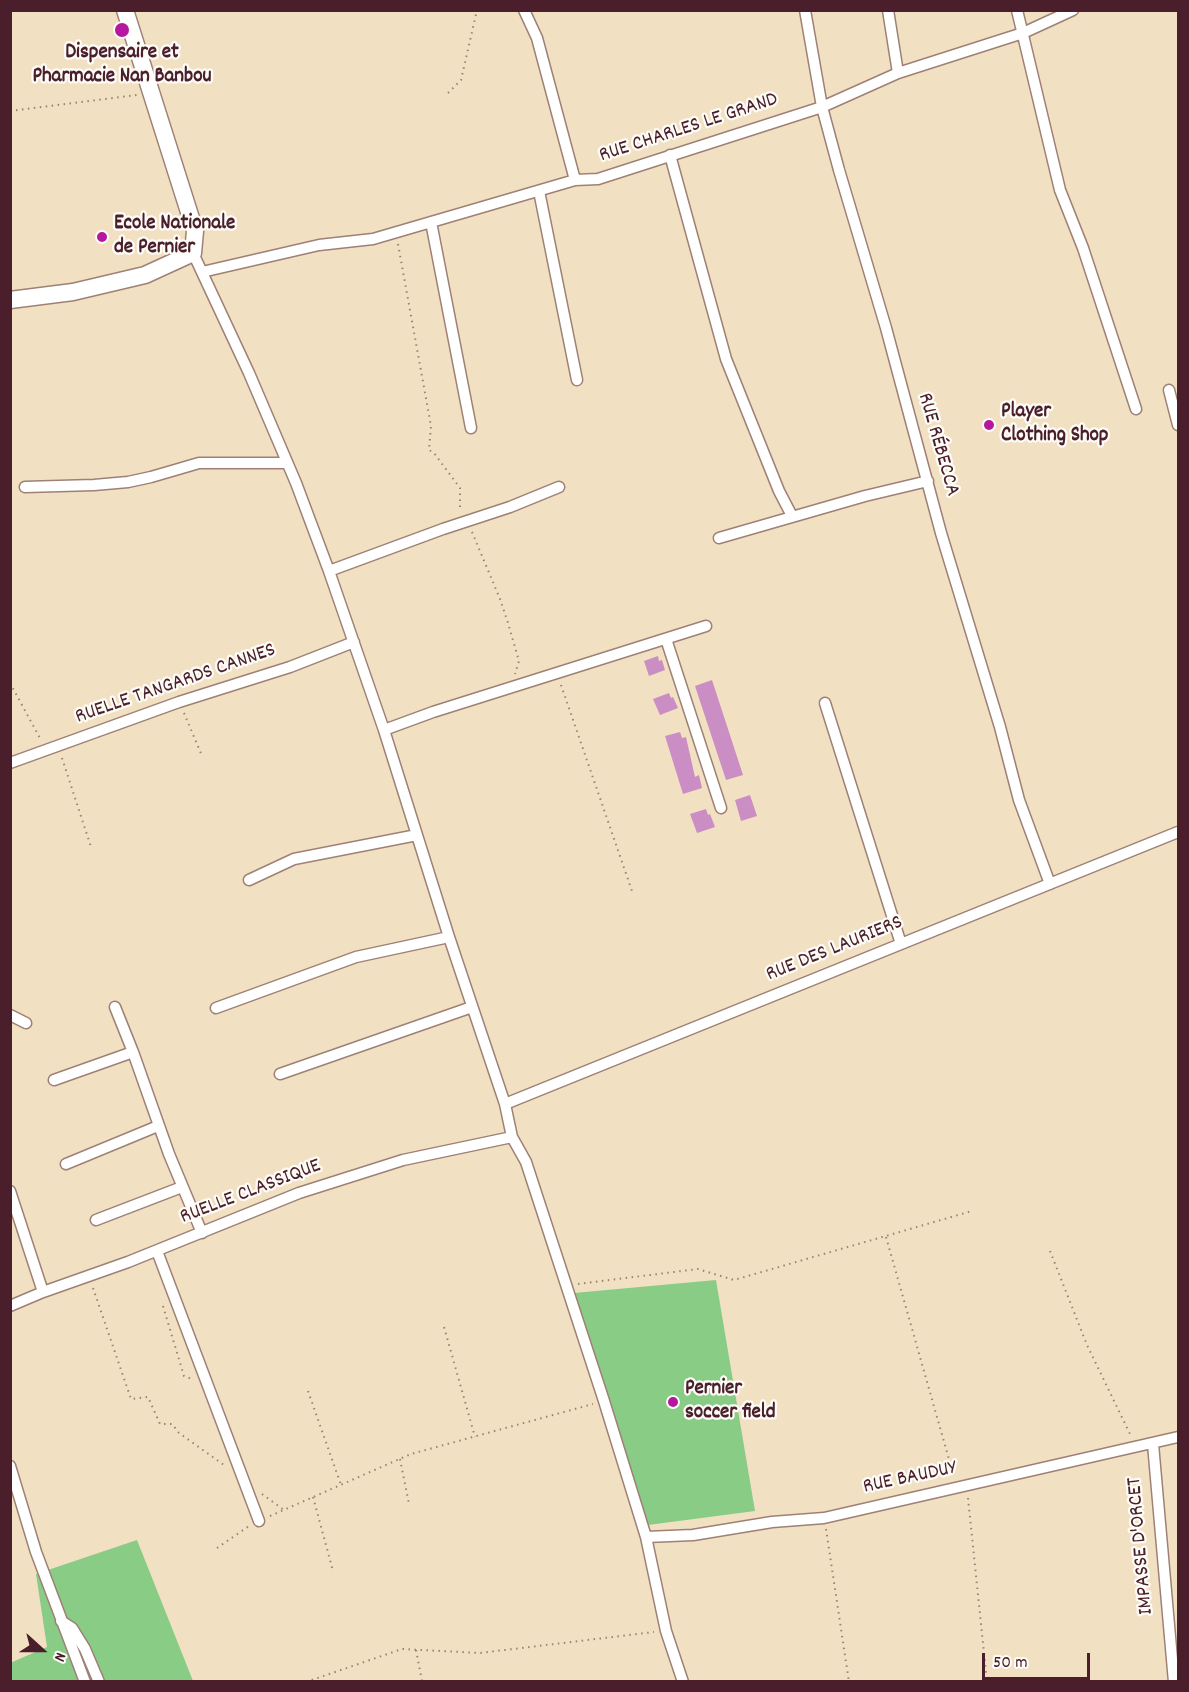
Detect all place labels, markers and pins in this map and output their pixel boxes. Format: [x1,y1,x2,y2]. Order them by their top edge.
marker: Dispensaire et Pharmacie Nan Banbou [113,21,131,39]
place label: Dispensaire et Pharmacie Nan Banbou [32,41,212,91]
place label: Ecole Nationale de Pernier [114,212,235,262]
marker: Ecole Nationale de Pernier [95,230,109,244]
place label: Player Clothing Shop [1001,400,1109,450]
marker: Player Clothing Shop [982,418,996,432]
place label: Pernier soccer field [685,1377,776,1427]
marker: Pernier soccer field [666,1395,680,1409]

